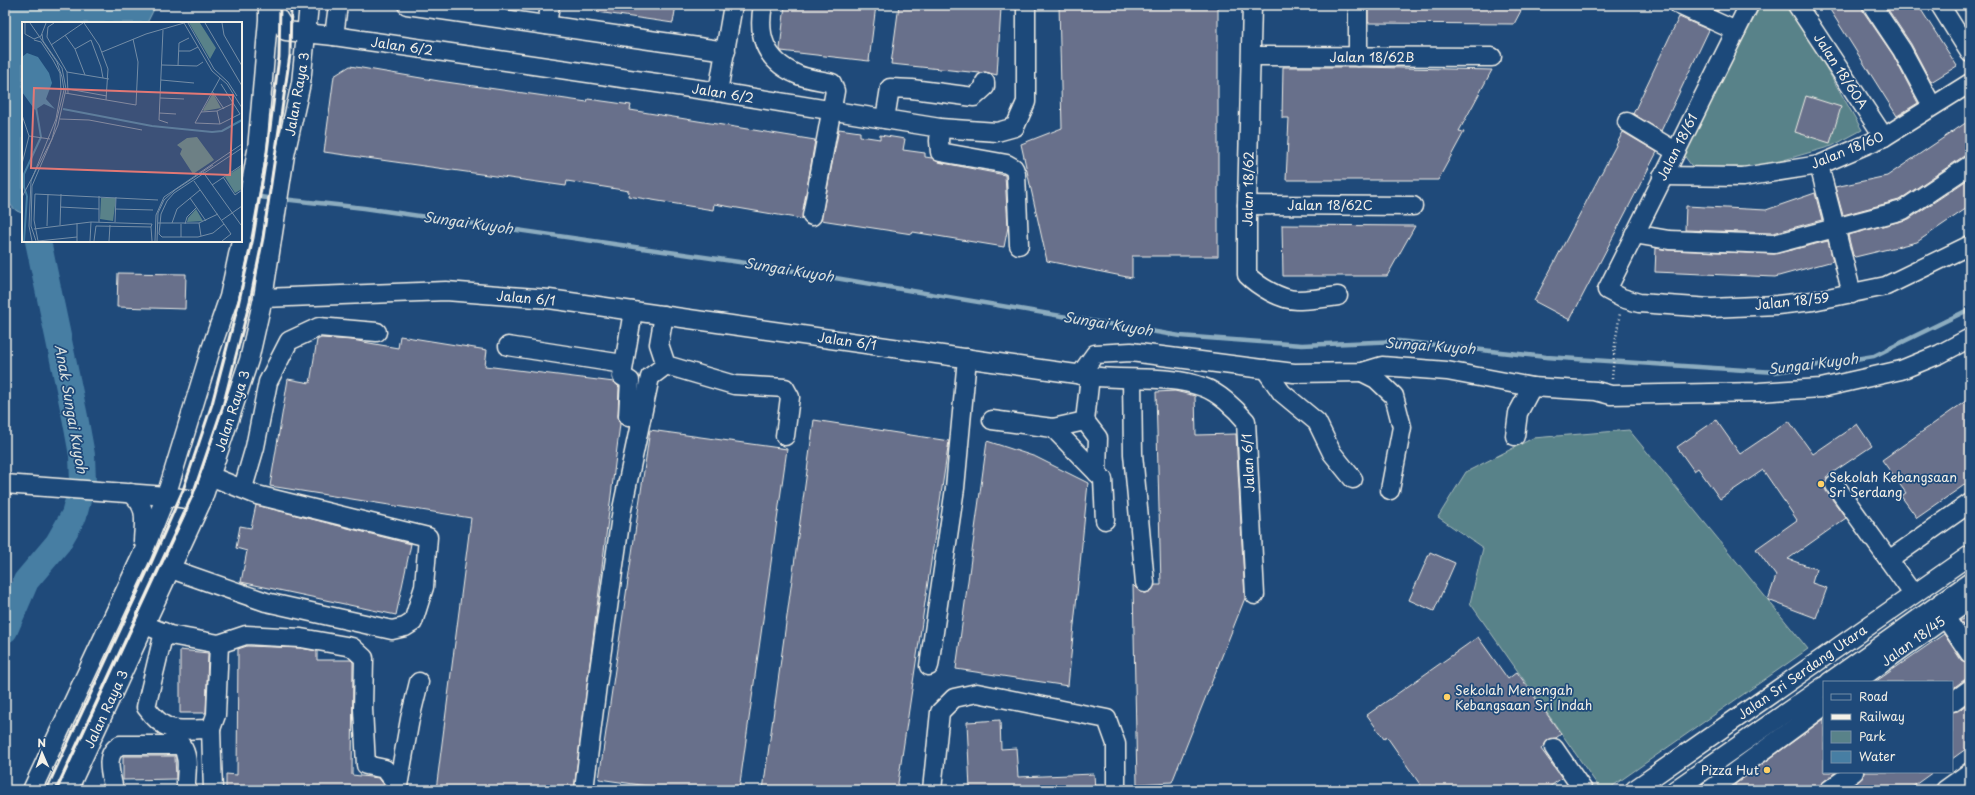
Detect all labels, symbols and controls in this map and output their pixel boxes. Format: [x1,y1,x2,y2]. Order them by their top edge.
inset map [22,22,242,242]
street label: Jalan 18/60A [1810,29,1873,112]
street label: Jalan 6/2 [370,32,434,59]
street label: Jalan 18/62B [1330,47,1414,66]
street label: Jalan Raya 3 [280,50,313,137]
street label: Jalan 6/2 [691,78,755,107]
street label: Jalan 18/61 [1652,110,1702,184]
street label: Jalan 18/60 [1808,126,1886,173]
street label: Jalan 18/62 [1237,151,1258,227]
street label: Jalan 18/62C [1287,195,1373,214]
water label: Sungai Kuyoh [422,206,515,239]
water label: Sungai Kuyoh [743,252,836,287]
street label: Jalan 6/1 [496,285,557,310]
street label: Jalan 18/59 [1754,287,1830,314]
water label: Sungai Kuyoh [1062,306,1155,341]
street label: Jalan 6/1 [816,327,878,354]
water label: Sungai Kuyoh [1384,332,1476,359]
water label: Anak Sungai Kuyoh [50,343,93,476]
water label: Sungai Kuyoh [1767,347,1860,379]
street label: Jalan Raya 3 [209,368,254,454]
street label: Jalan 6/1 [1236,433,1259,493]
place label: Sekolah Kebangsaan Sri Serdang [1829,467,1957,501]
marker: Sekolah Kebangsaan Sri Serdang [1816,479,1826,489]
street label: Jalan 18/45 [1877,611,1949,670]
street label: Jalan Sri Serdang Utara [1733,619,1871,724]
street label: Jalan Raya 3 [79,666,132,751]
place label: Sekolah Menengah Kebangsaan Sri Indah [1455,680,1592,714]
legend [1823,681,1953,773]
text: Road [1859,687,1888,705]
marker: Sekolah Menengah Kebangsaan Sri Indah [1442,692,1452,702]
text: Railway [1859,707,1905,725]
text: Park [1859,727,1886,745]
north arrow [22,733,62,773]
text: N [37,734,47,751]
text: Water [1859,747,1896,765]
place label: Pizza Hut [1701,760,1759,779]
marker: Pizza Hut [1762,765,1772,775]

